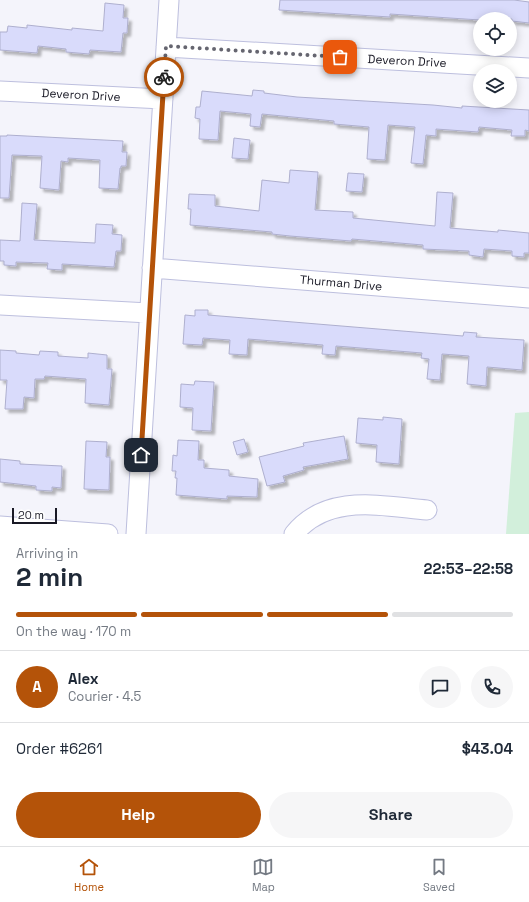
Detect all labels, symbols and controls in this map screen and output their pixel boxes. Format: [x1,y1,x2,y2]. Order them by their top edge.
map controls [473,12,517,108]
button: locate [473,12,517,56]
pin [323,40,357,74]
icon: bag [329,46,351,68]
street label: Deveron Drive [367,51,447,71]
courier [144,57,184,97]
button: layers [473,64,517,108]
icon: bike [153,66,175,88]
street label: Deveron Drive [41,85,121,105]
street label: Thurman Drive [299,271,383,295]
pin [124,438,158,472]
icon: home [130,444,152,466]
scale bar [12,506,57,525]
text: 20 m [18,508,44,522]
text: Arriving in [16,545,78,562]
text: 22:53–22:58 [424,559,513,578]
text: 2 min [16,560,83,594]
text: On the way · 170 m [16,623,131,640]
button: chat [419,666,461,708]
button: phone [471,666,513,708]
text: Alex [68,669,99,688]
text: A [32,677,42,696]
text: Courier · 4.5 [68,688,141,705]
text: Order #6261 [16,739,102,758]
text: $43.04 [462,739,513,758]
button: Help [16,792,261,838]
button: Share [269,792,513,838]
tab: Home [74,856,104,894]
tab: Map [252,856,275,894]
tab: Saved [423,856,455,894]

